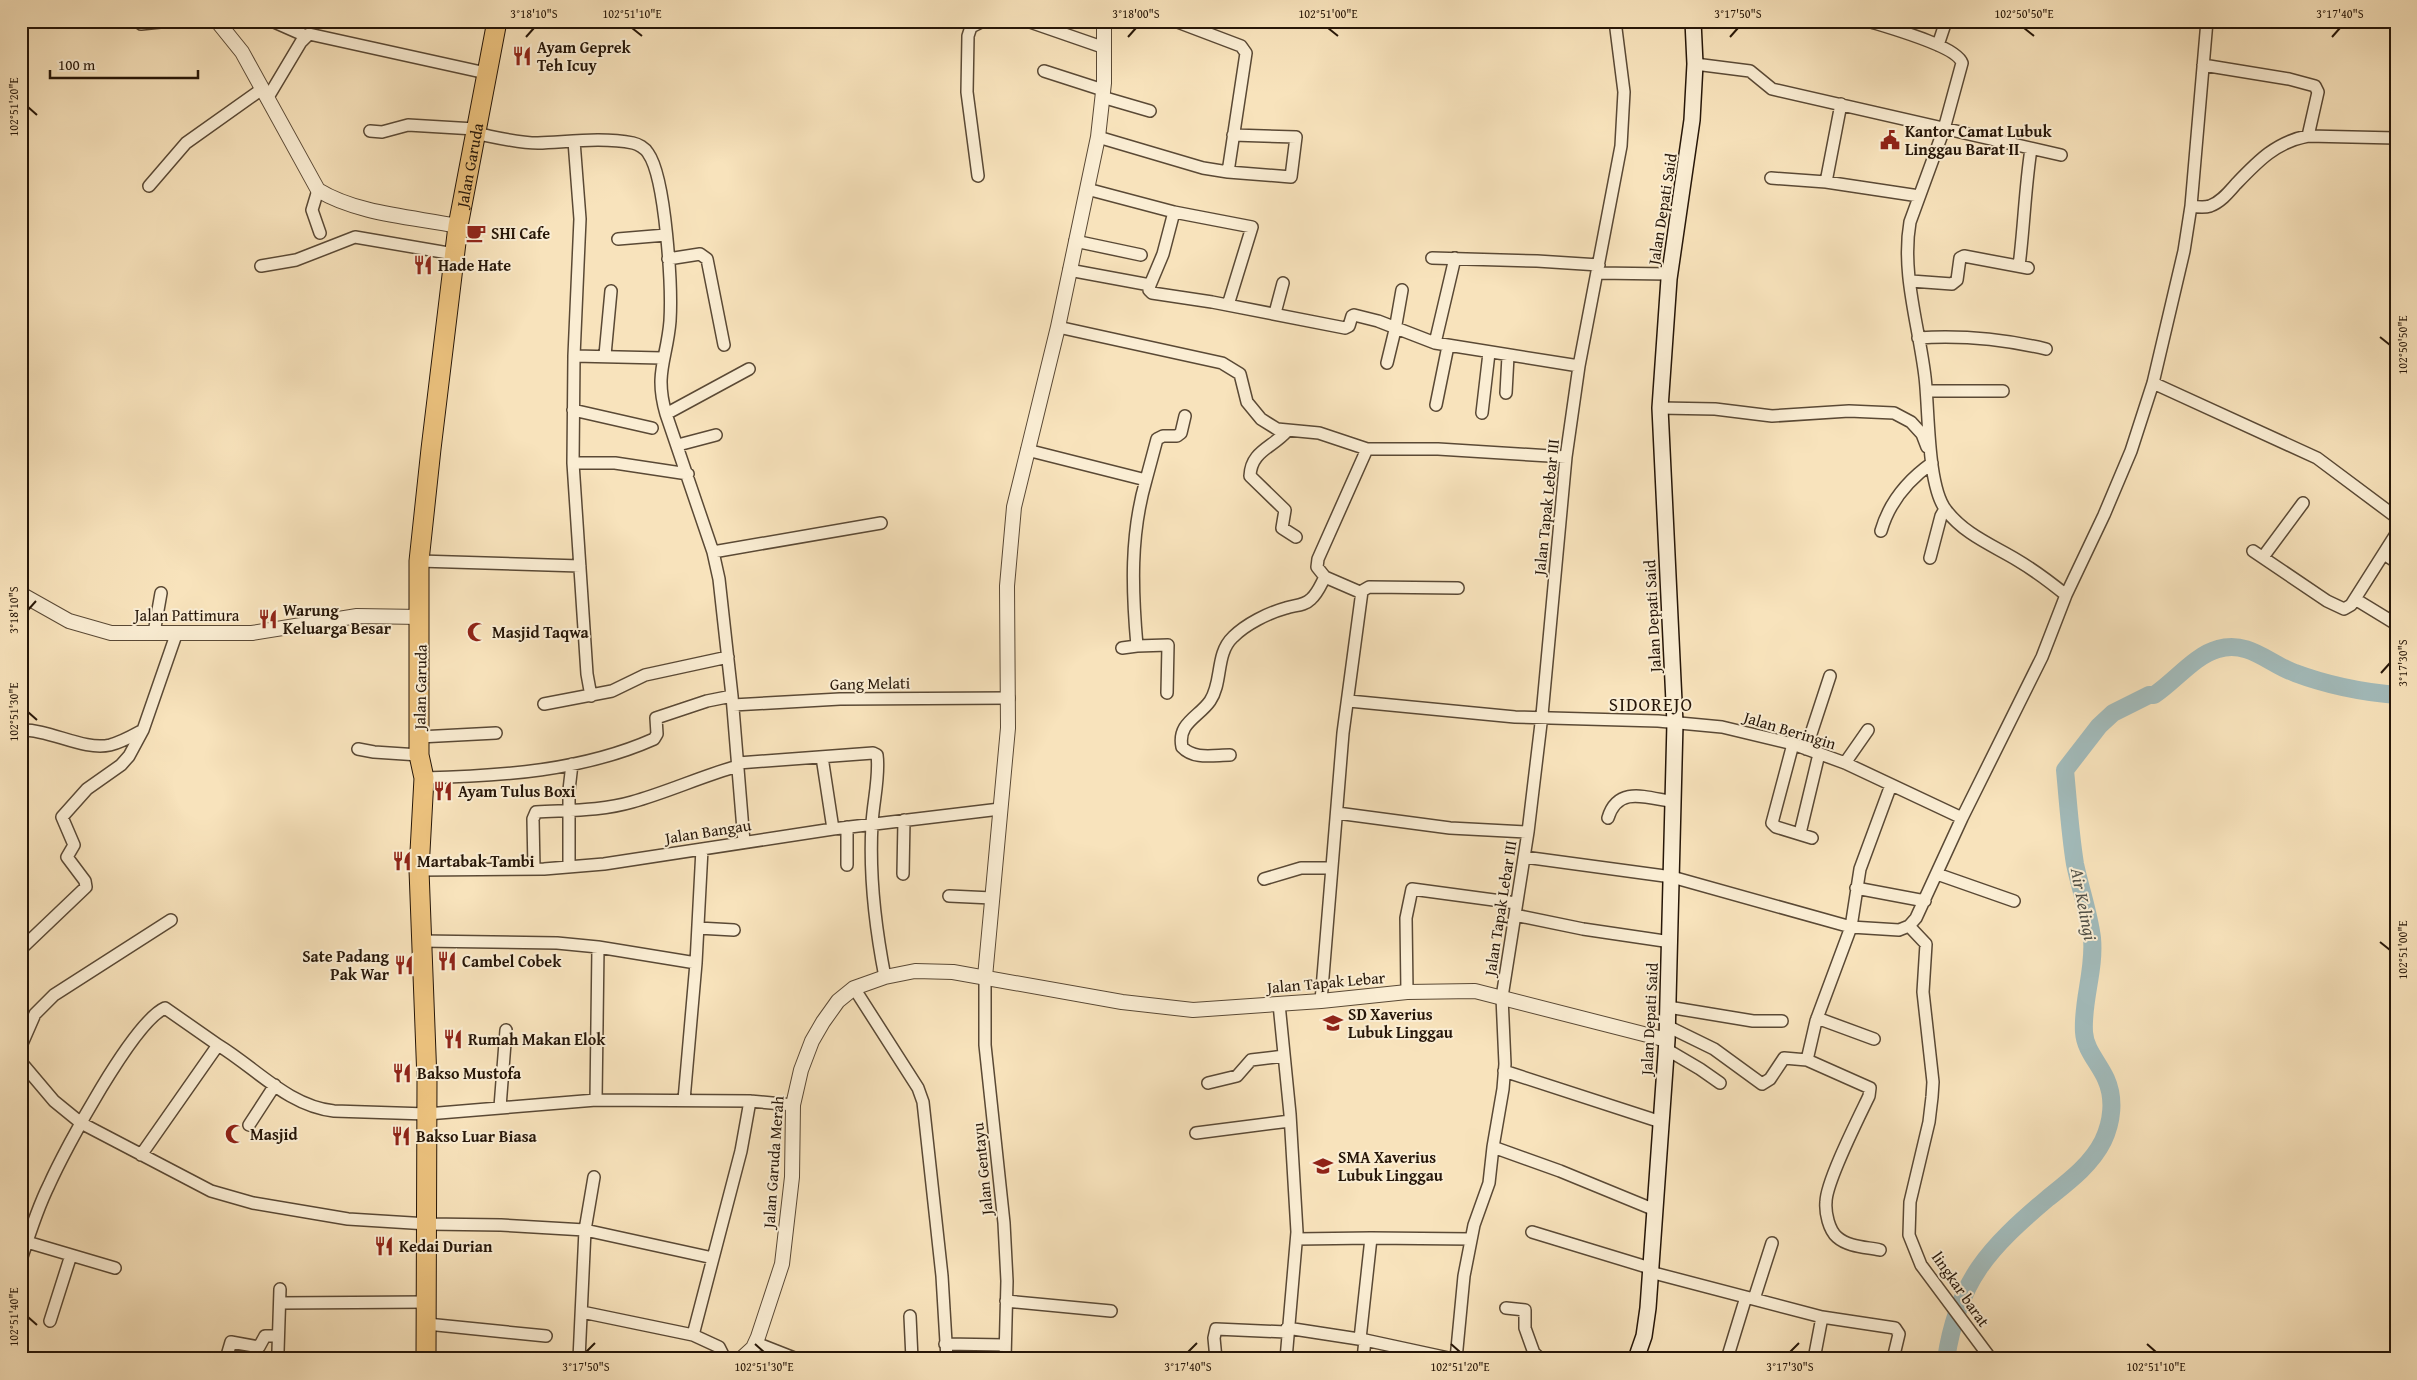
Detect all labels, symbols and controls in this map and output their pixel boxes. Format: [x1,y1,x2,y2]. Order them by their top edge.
text: 3°18'10"S [510,5,558,22]
text: 102°51'10"E [602,5,662,22]
text: 3°18'00"S [1112,5,1160,22]
text: 102°51'00"E [1298,5,1358,22]
text: 3°17'50"S [1714,5,1762,22]
text: 102°50'50"E [1994,5,2054,22]
text: 3°17'40"S [2316,5,2364,22]
place label: Ayam Geprek Teh Icuy [537,35,631,77]
restaurant icon: Ayam Geprek Teh Icuy [511,45,533,67]
scale bar [50,48,198,80]
text: 100 m [58,54,96,75]
text: 102°51'20"E [5,77,22,137]
place label: Kantor Camat Lubuk Linggau Barat II [1905,119,2052,161]
street label: Jalan Garuda [449,120,489,211]
public building icon: Kantor Camat Lubuk Linggau Barat II [1879,129,1901,151]
street label: Jalan Depati Said [1641,151,1683,268]
place label: SHI Cafe [491,221,550,245]
cafe icon: SHI Cafe [465,222,487,244]
place label: Hade Hate [438,253,511,277]
restaurant icon: Hade Hate [412,254,434,276]
text: 102°50'50"E [2394,315,2411,375]
street label: Jalan Tapak Lebar III [1527,438,1565,578]
street label: Jalan Depati Said [1637,559,1667,675]
text: 3°18'10"S [5,586,22,634]
place label: Warung Keluarga Besar [283,598,392,640]
street label: Jalan Pattimura [133,603,240,627]
restaurant icon: Warung Keluarga Besar [257,608,279,630]
place label: Masjid Taqwa [492,620,590,644]
mosque icon: Masjid Taqwa [466,621,488,643]
text: 3°17'30"S [2394,639,2411,687]
street label: Jalan Garuda [407,644,433,732]
street label: Gang Melati [830,670,911,696]
text: 102°51'30"E [5,682,22,742]
district label: SIDOREJO [1609,690,1693,718]
street label: Jalan Beringin [1739,704,1839,755]
place label: Ayam Tulus Boxi [458,779,576,803]
restaurant icon: Ayam Tulus Boxi [432,780,454,802]
street label: Jalan Bangau [661,812,753,850]
street label: Jalan Tapak Lebar III [1477,838,1523,979]
place label: Martabak Tambi [417,849,535,873]
restaurant icon: Martabak Tambi [391,850,413,872]
water label: Air Kelingi [2064,864,2104,943]
text: 102°51'00"E [2394,920,2411,980]
place label: Sate Padang Pak War [302,944,390,986]
place label: Cambel Cobek [462,949,562,973]
restaurant icon: Cambel Cobek [436,950,458,972]
restaurant icon: Sate Padang Pak War [393,954,415,976]
street label: Jalan Depati Said [1634,962,1664,1078]
street label: Jalan Tapak Lebar [1264,965,1387,999]
place label: SD Xaverius Lubuk Linggau [1348,1002,1454,1044]
school or university icon: SD Xaverius Lubuk Linggau [1322,1012,1344,1034]
place label: Rumah Makan Elok [468,1027,606,1051]
restaurant icon: Rumah Makan Elok [442,1028,464,1050]
place label: Bakso Mustofa [417,1061,522,1085]
restaurant icon: Bakso Mustofa [391,1062,413,1084]
street label: Jalan Garuda Merah [756,1095,790,1231]
street label: Jalan Gentayu [965,1121,999,1218]
place label: Masjid [250,1122,299,1146]
mosque icon: Masjid [224,1123,246,1145]
place label: Bakso Luar Biasa [416,1124,538,1148]
restaurant icon: Bakso Luar Biasa [390,1125,412,1147]
place label: SMA Xaverius Lubuk Linggau [1338,1145,1444,1187]
school or university icon: SMA Xaverius Lubuk Linggau [1312,1155,1334,1177]
place label: Kedai Durian [399,1234,493,1258]
restaurant icon: Kedai Durian [373,1235,395,1257]
street label: lingkar barat [1926,1246,1996,1332]
text: 102°51'40"E [5,1287,22,1347]
text: 3°17'50"S [562,1358,610,1375]
text: 102°51'30"E [734,1358,794,1375]
text: 3°17'40"S [1164,1358,1212,1375]
text: 102°51'20"E [1430,1358,1490,1375]
text: 3°17'30"S [1766,1358,1814,1375]
text: 102°51'10"E [2126,1358,2186,1375]

